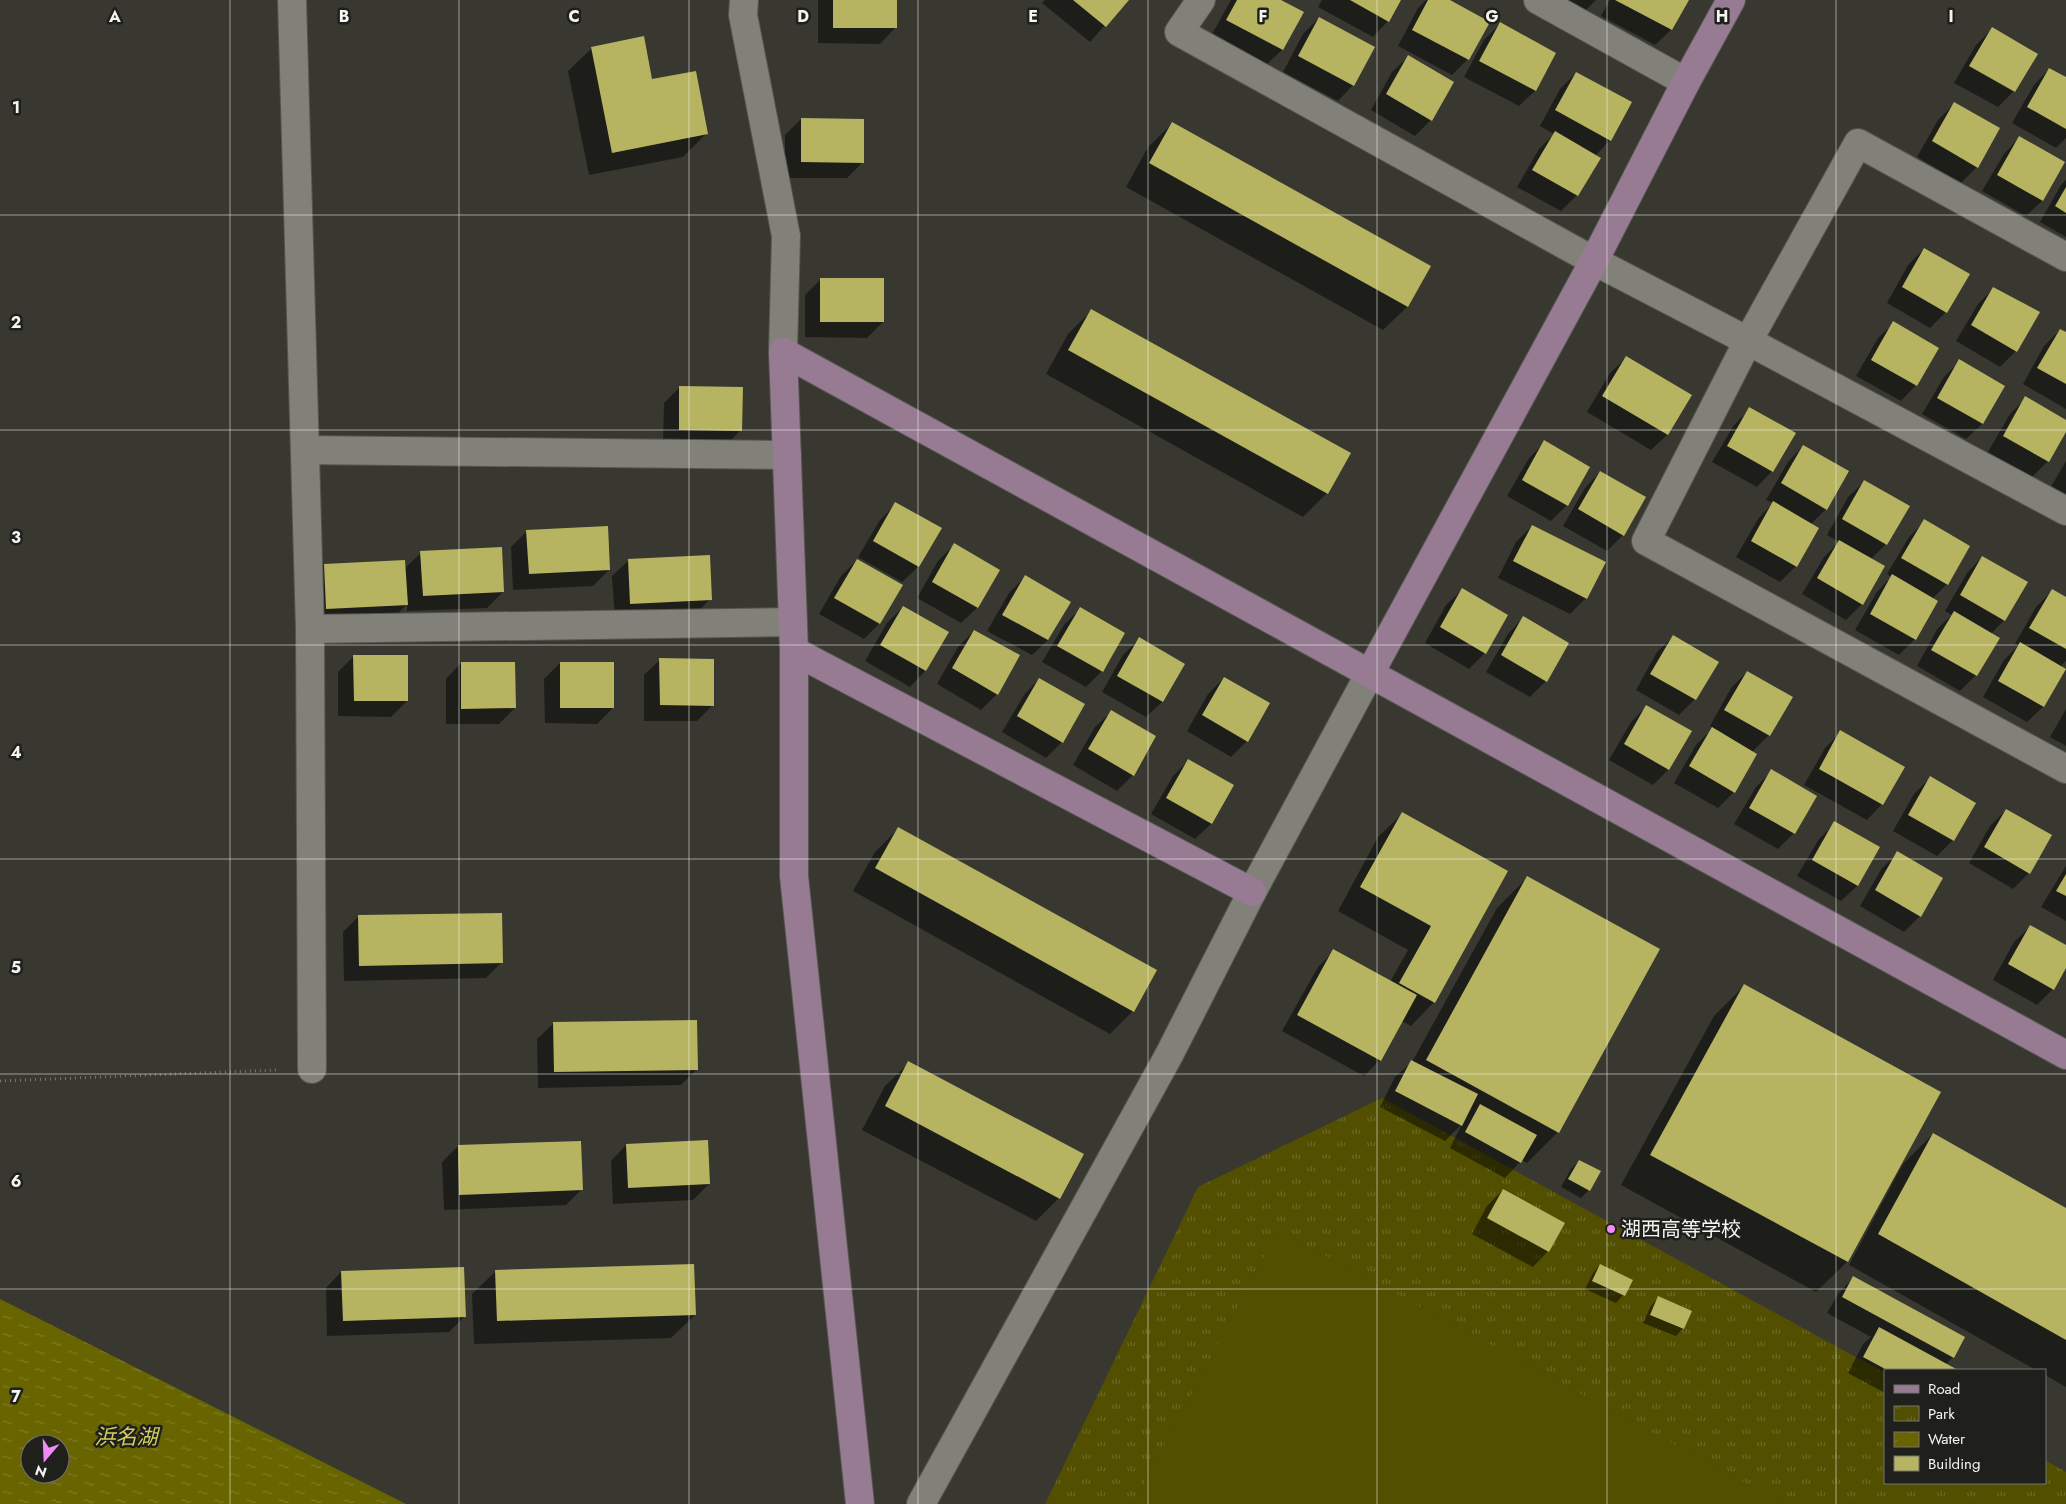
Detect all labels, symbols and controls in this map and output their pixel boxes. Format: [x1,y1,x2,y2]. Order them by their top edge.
text: A [108,5,121,28]
text: B [339,5,349,28]
text: C [568,5,580,28]
text: D [797,5,809,28]
text: E [1028,5,1038,28]
text: F [1259,5,1267,28]
text: G [1485,5,1499,28]
text: H [1716,5,1728,28]
text: I [1948,5,1954,28]
text: 1 [12,96,20,119]
text: 2 [11,311,21,334]
text: 3 [11,526,21,549]
text: 4 [10,741,22,764]
text: 5 [11,956,21,979]
text: 6 [11,1170,21,1193]
place label: 湖西高等学校 [1621,1215,1741,1244]
marker: 湖西高等学校 [1605,1223,1617,1235]
legend [1884,1369,2046,1484]
text: Road [1928,1378,1960,1400]
text: 7 [11,1385,21,1408]
text: Park [1928,1403,1955,1425]
water label: 浜名湖 [95,1422,160,1452]
text: Water [1928,1428,1966,1450]
north arrow [20,1434,70,1484]
text: Building [1928,1453,1980,1475]
text: N [32,1460,49,1483]

